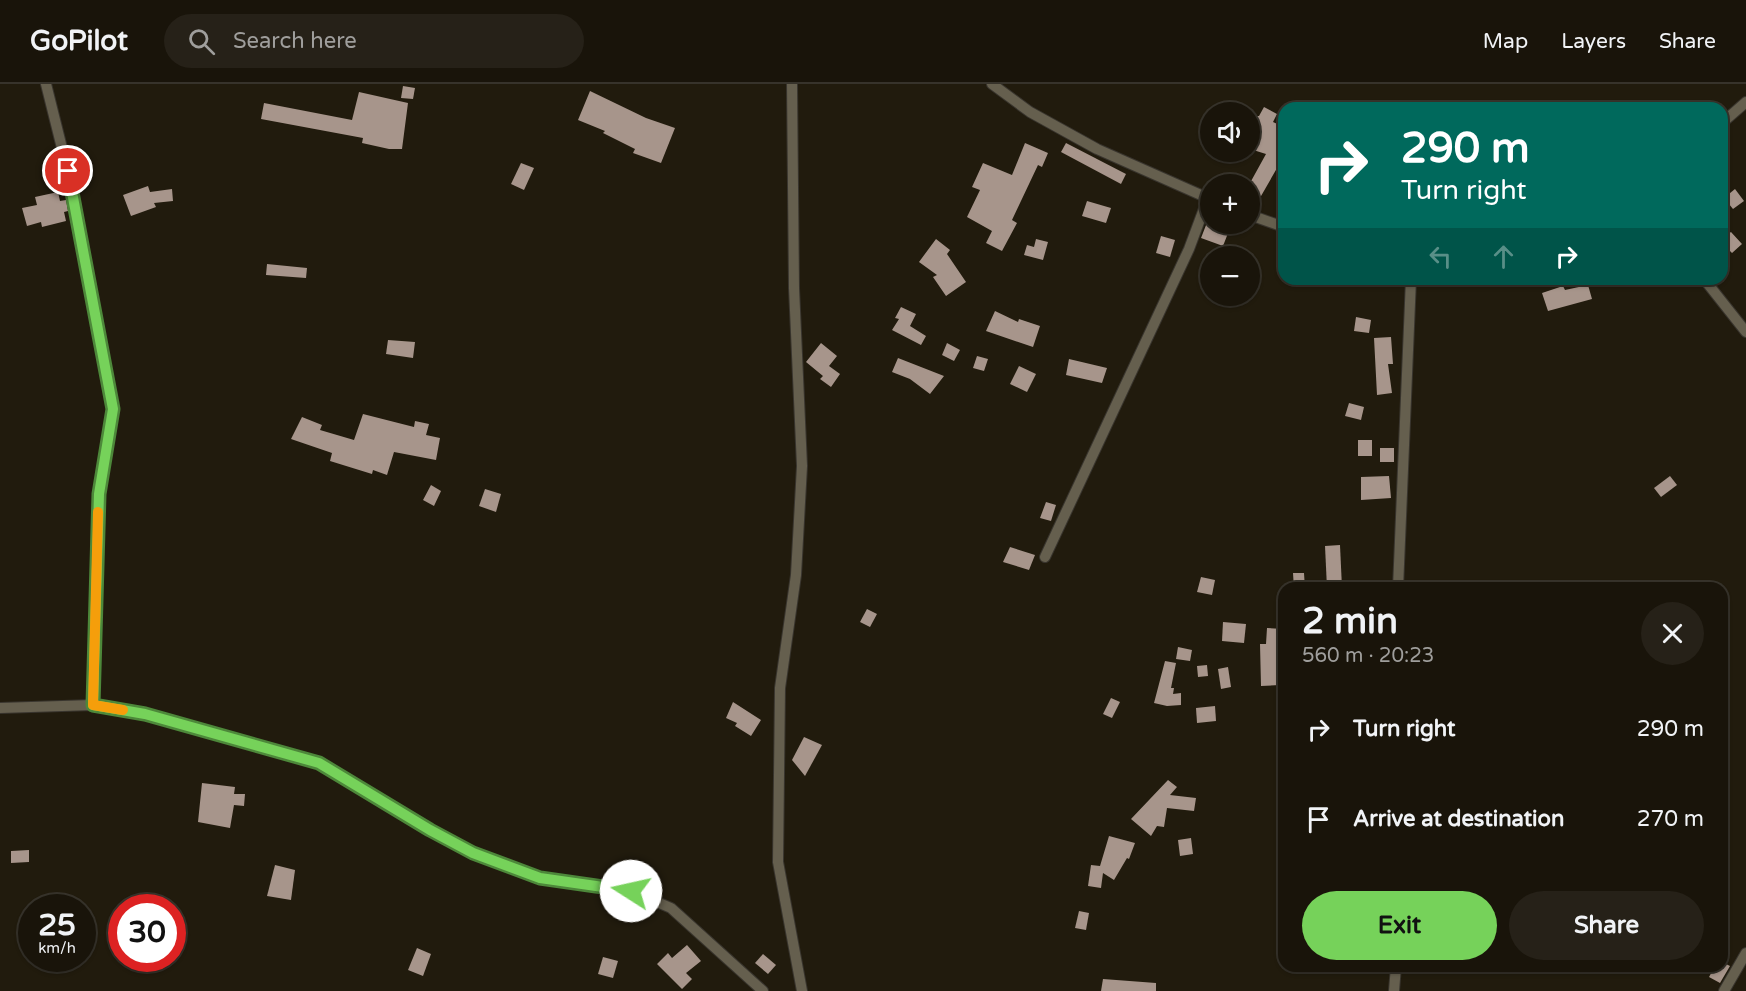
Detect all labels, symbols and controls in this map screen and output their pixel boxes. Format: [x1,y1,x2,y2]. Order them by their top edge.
search box [164,14,584,68]
text: GoPilot [30,24,128,58]
icon: search [185,25,218,58]
text: Search here [233,28,357,54]
text: Map [1483,29,1528,54]
text: Layers [1561,29,1626,54]
text: Share [1659,29,1716,54]
map controls [1200,102,1260,306]
button: sound [1200,102,1260,162]
text: 290 m [1401,123,1530,174]
icon: right [1302,126,1380,204]
pin [42,145,93,196]
icon: arrive [51,154,84,187]
button: + [1200,174,1260,234]
text: Turn right [1401,174,1527,207]
icon: left [1424,240,1457,273]
icon: ahead [1487,240,1520,273]
icon: right [1550,240,1583,273]
button: − [1200,246,1260,306]
text: 2 min [1302,600,1398,643]
button: close [1641,602,1704,665]
text: 560 m · 20:23 [1302,644,1434,668]
icon: right [1302,713,1335,746]
text: Turn right [1353,716,1455,742]
text: 290 m [1637,716,1704,742]
icon: arrive [1302,803,1335,836]
text: Arrive at destination [1353,806,1564,832]
text: 270 m [1637,806,1704,832]
position arrow [599,859,663,923]
button: Exit [1302,891,1497,960]
button: Share [1509,891,1704,960]
speed limit sign: 30 [108,894,186,972]
text: 25 [38,907,76,944]
text: km/h [38,939,76,957]

